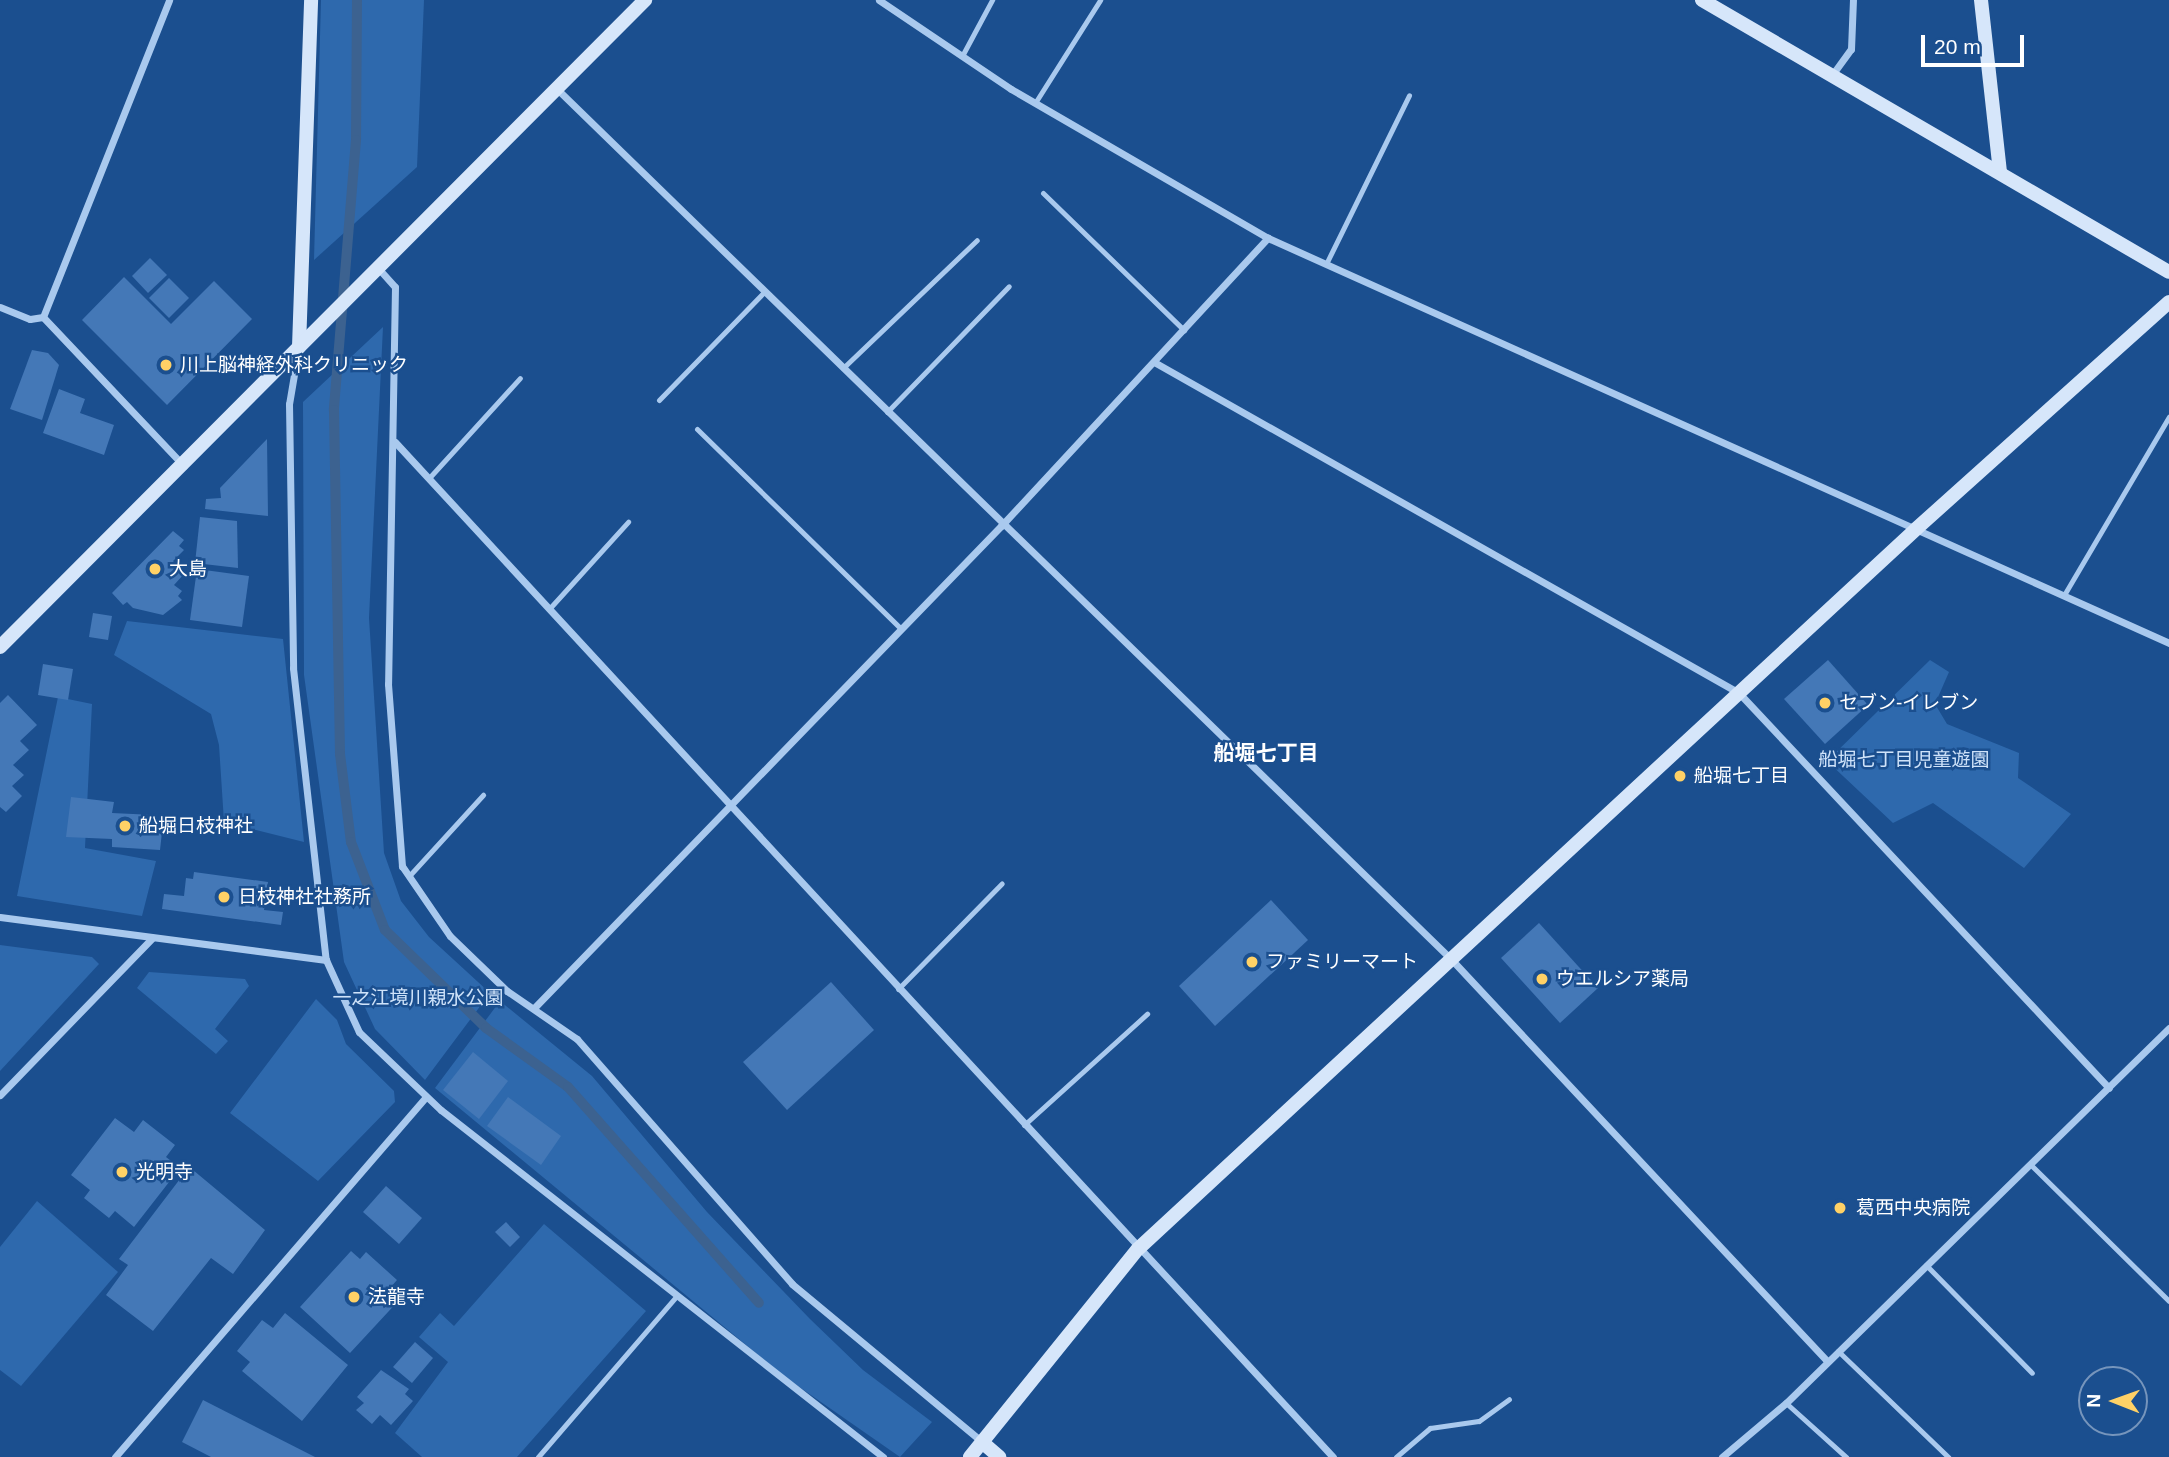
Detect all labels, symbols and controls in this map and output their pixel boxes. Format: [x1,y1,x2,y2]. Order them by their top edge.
scale bar [1924,21,2027,65]
text: 20 m [1934,35,1981,58]
place label: 川上脳神経外科クリニック [180,354,408,376]
marker: 川上脳神経外科クリニック [158,357,174,373]
place label: 大島 [169,558,207,580]
marker: 大島 [147,561,163,577]
place label: セブン-イレブン [1839,692,1978,714]
marker: セブン-イレブン [1817,695,1833,711]
district label: 船堀七丁目 [1214,740,1318,766]
park label: 船堀七丁目児童遊園 [1819,749,1989,771]
place label: 船堀七丁目 [1694,765,1789,787]
marker: 船堀七丁目 [1672,768,1688,784]
place label: 船堀日枝神社 [139,815,253,837]
marker: 船堀日枝神社 [117,818,133,834]
place label: 日枝神社社務所 [238,886,371,908]
marker: 日枝神社社務所 [216,889,232,905]
place label: ファミリーマート [1266,951,1418,973]
marker: ファミリーマート [1244,954,1260,970]
place label: ウエルシア薬局 [1556,968,1689,990]
marker: ウエルシア薬局 [1534,971,1550,987]
park label: 一之江境川親水公園 [333,987,503,1009]
place label: 光明寺 [136,1161,193,1183]
marker: 光明寺 [114,1164,130,1180]
place label: 葛西中央病院 [1856,1197,1970,1219]
marker: 葛西中央病院 [1830,1198,1850,1218]
place label: 法龍寺 [368,1286,425,1308]
marker: 法龍寺 [346,1289,362,1305]
north arrow [2078,1366,2148,1436]
text: N [2083,1394,2104,1408]

